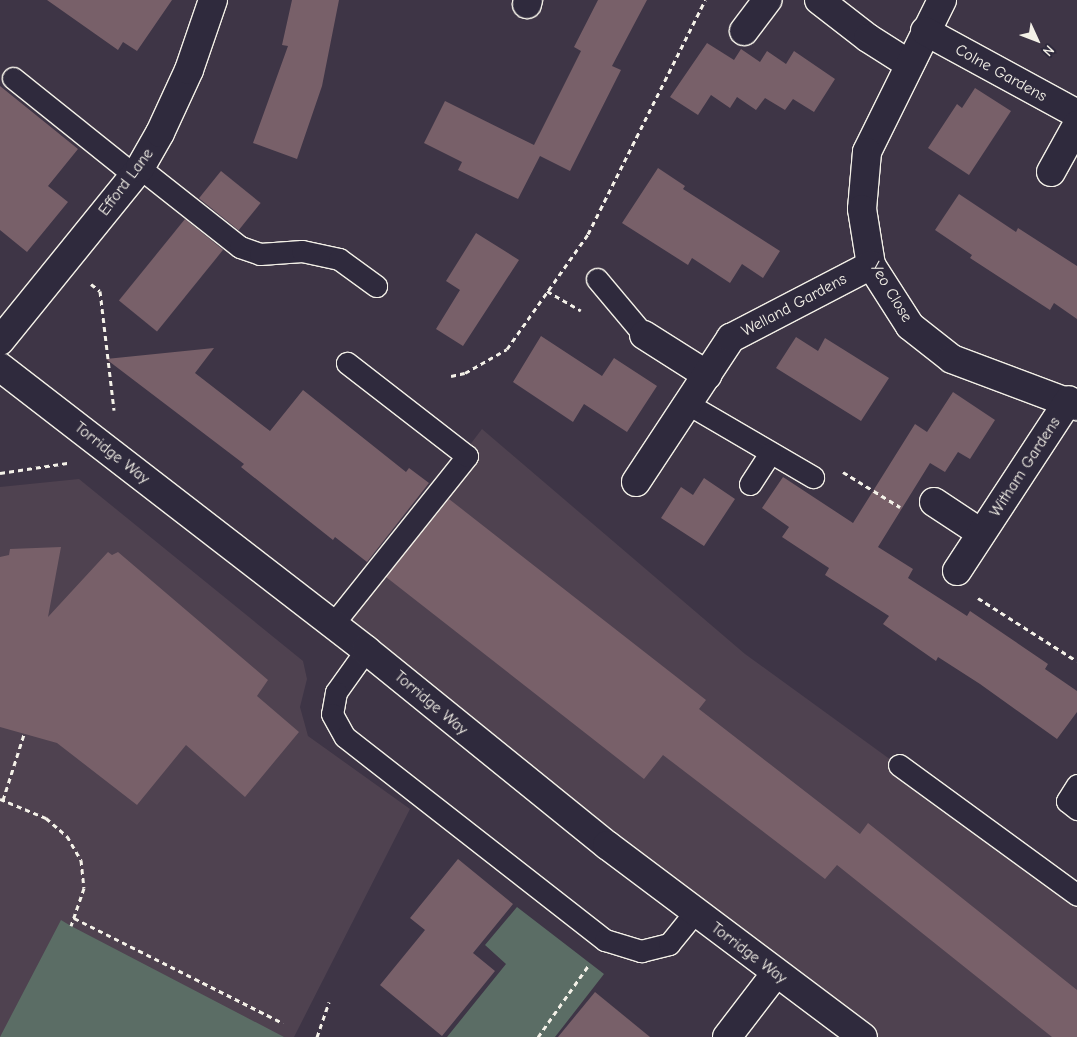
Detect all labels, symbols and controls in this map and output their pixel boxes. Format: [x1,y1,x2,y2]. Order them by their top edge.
north arrow [1012,15,1062,65]
street label: Colne Gardens [952,40,1050,106]
text: N [1039,41,1058,60]
street label: Efford Lane [94,145,158,219]
street label: Yeo Close [866,258,916,326]
street label: Welland Gardens [738,269,850,341]
street label: Witham Gardens [986,414,1064,520]
street label: Torridge Way [71,418,153,488]
street label: Torridge Way [390,667,472,739]
street label: Torridge Way [707,918,791,988]

